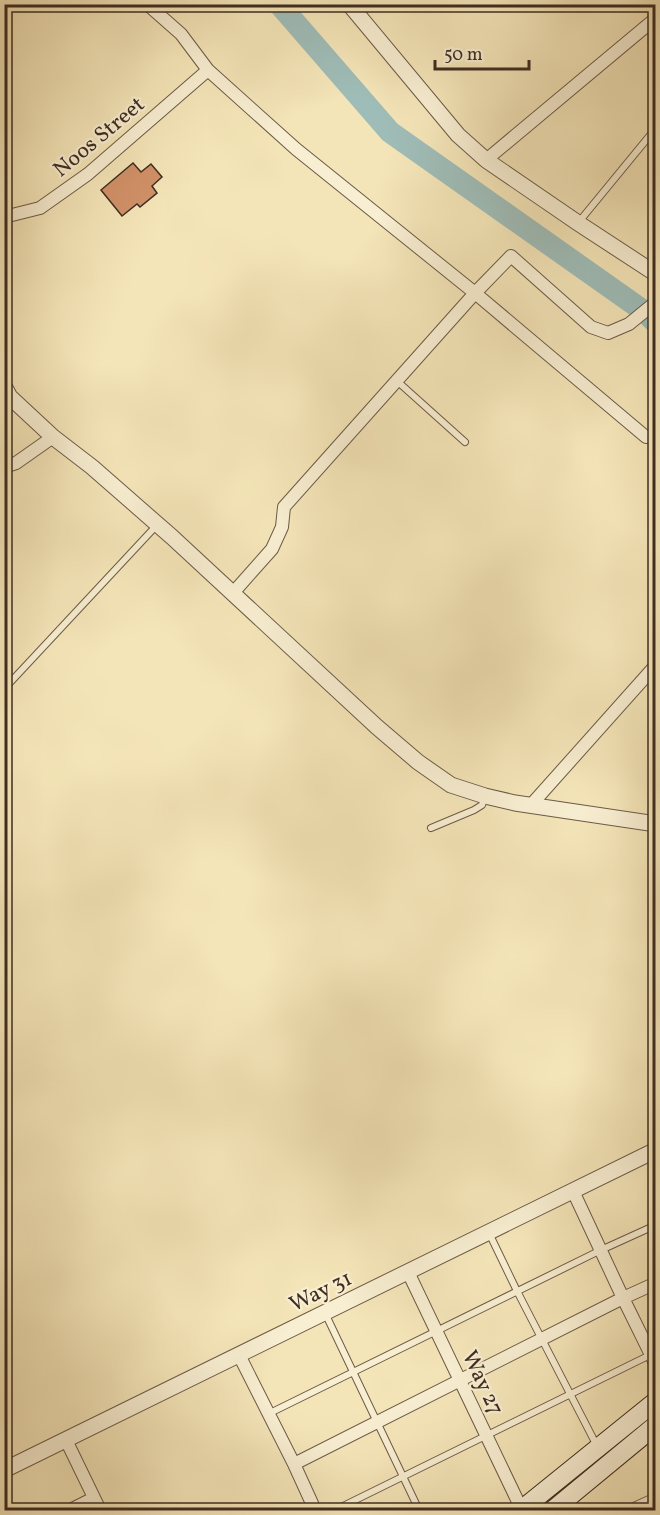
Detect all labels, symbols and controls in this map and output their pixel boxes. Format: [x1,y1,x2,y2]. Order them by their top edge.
scale bar [435,33,530,71]
text: 50 m [444,43,483,68]
street label: Noos Street [47,90,152,186]
street label: Way 31 [285,1264,358,1321]
street label: Way 27 [453,1346,510,1421]

